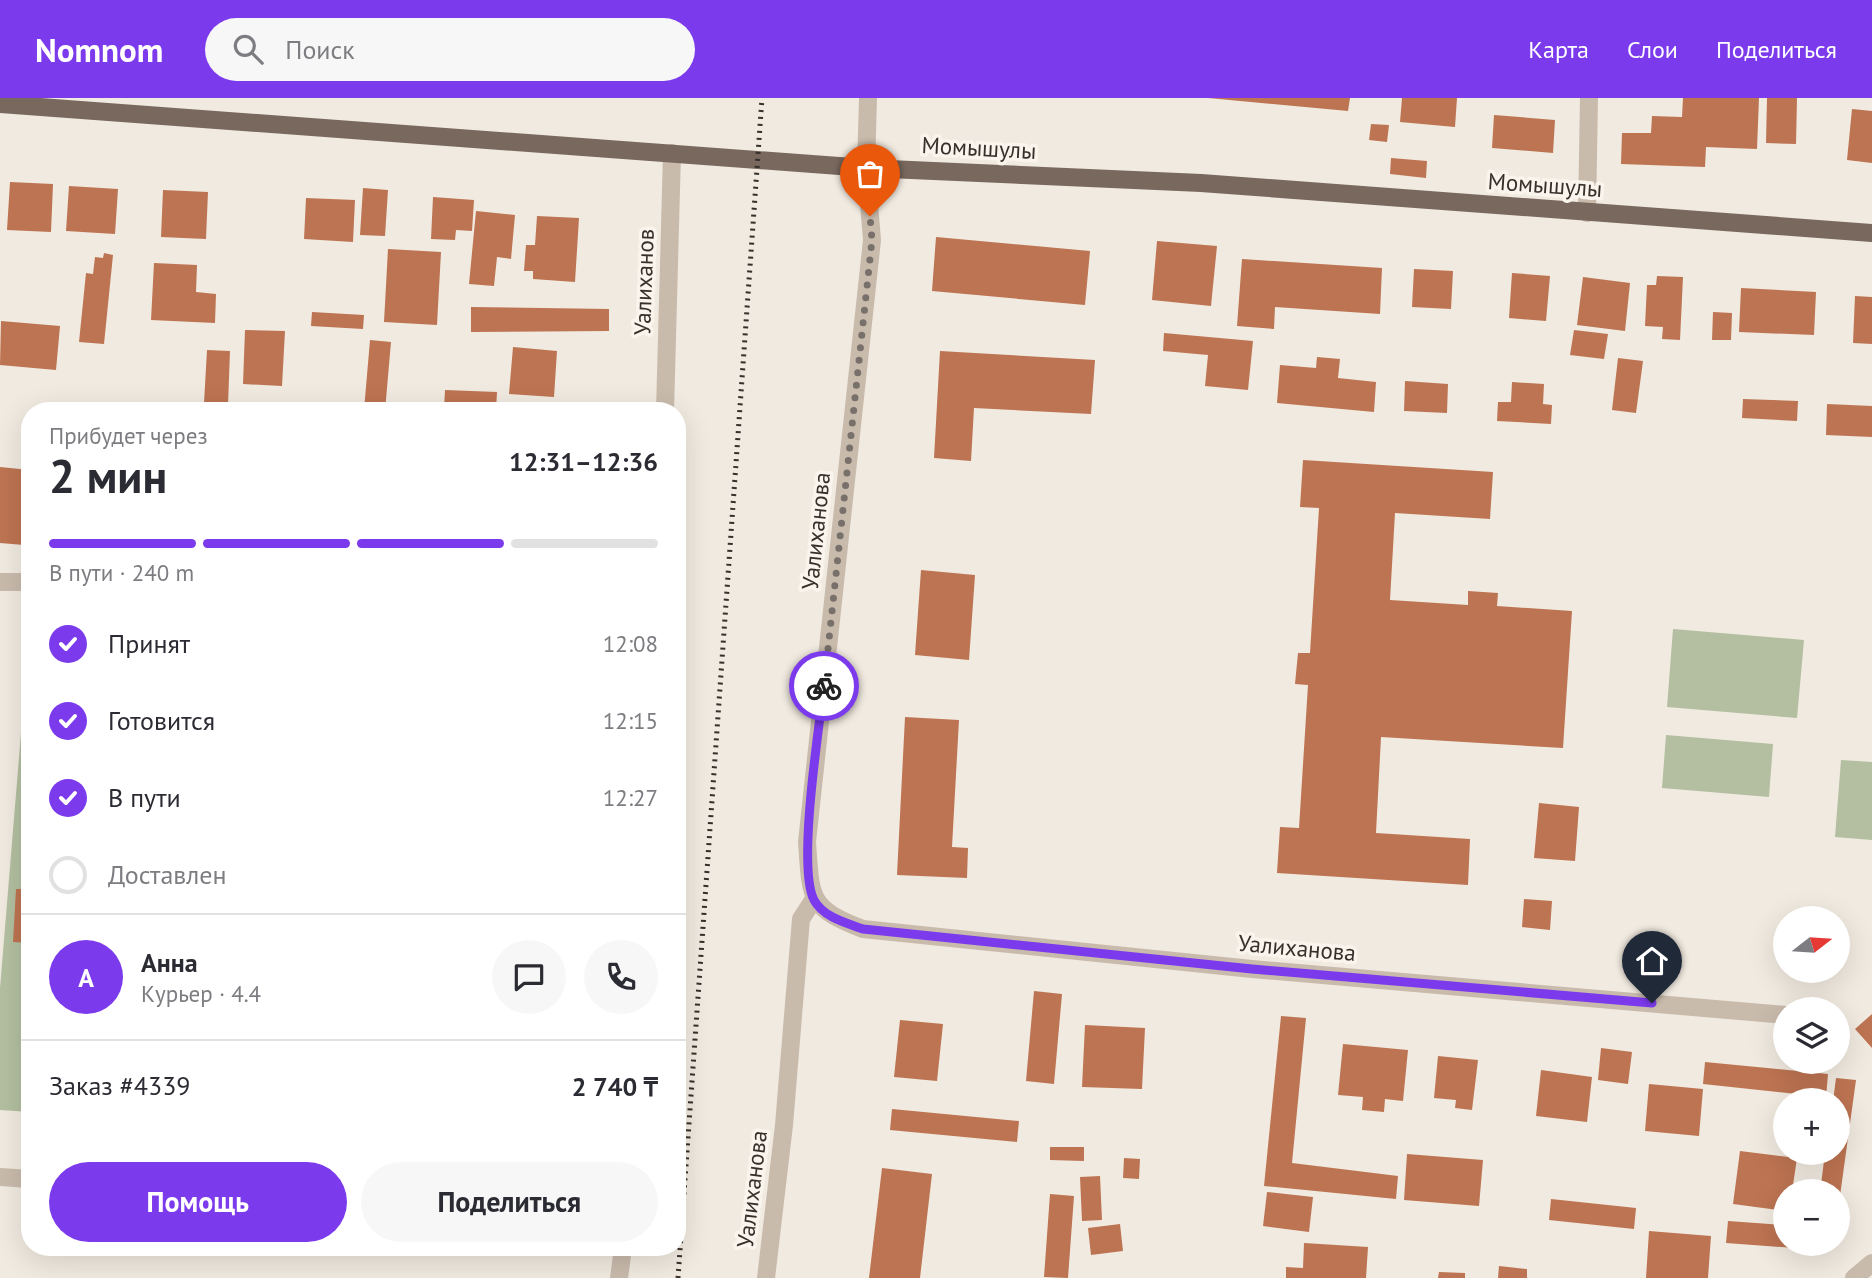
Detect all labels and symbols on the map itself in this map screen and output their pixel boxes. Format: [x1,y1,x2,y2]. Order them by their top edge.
street label: Момышулы [921,130,1037,165]
pin [840,144,900,216]
street label: Момышулы [1487,166,1603,203]
street label: Уалиханов [627,228,660,336]
street label: Уалиханова [795,471,836,591]
courier [789,651,859,721]
north arrow [1773,906,1850,984]
street label: Уалиханова [1237,928,1357,967]
pin [1622,931,1682,1003]
street label: Уалиханова [730,1129,773,1249]

